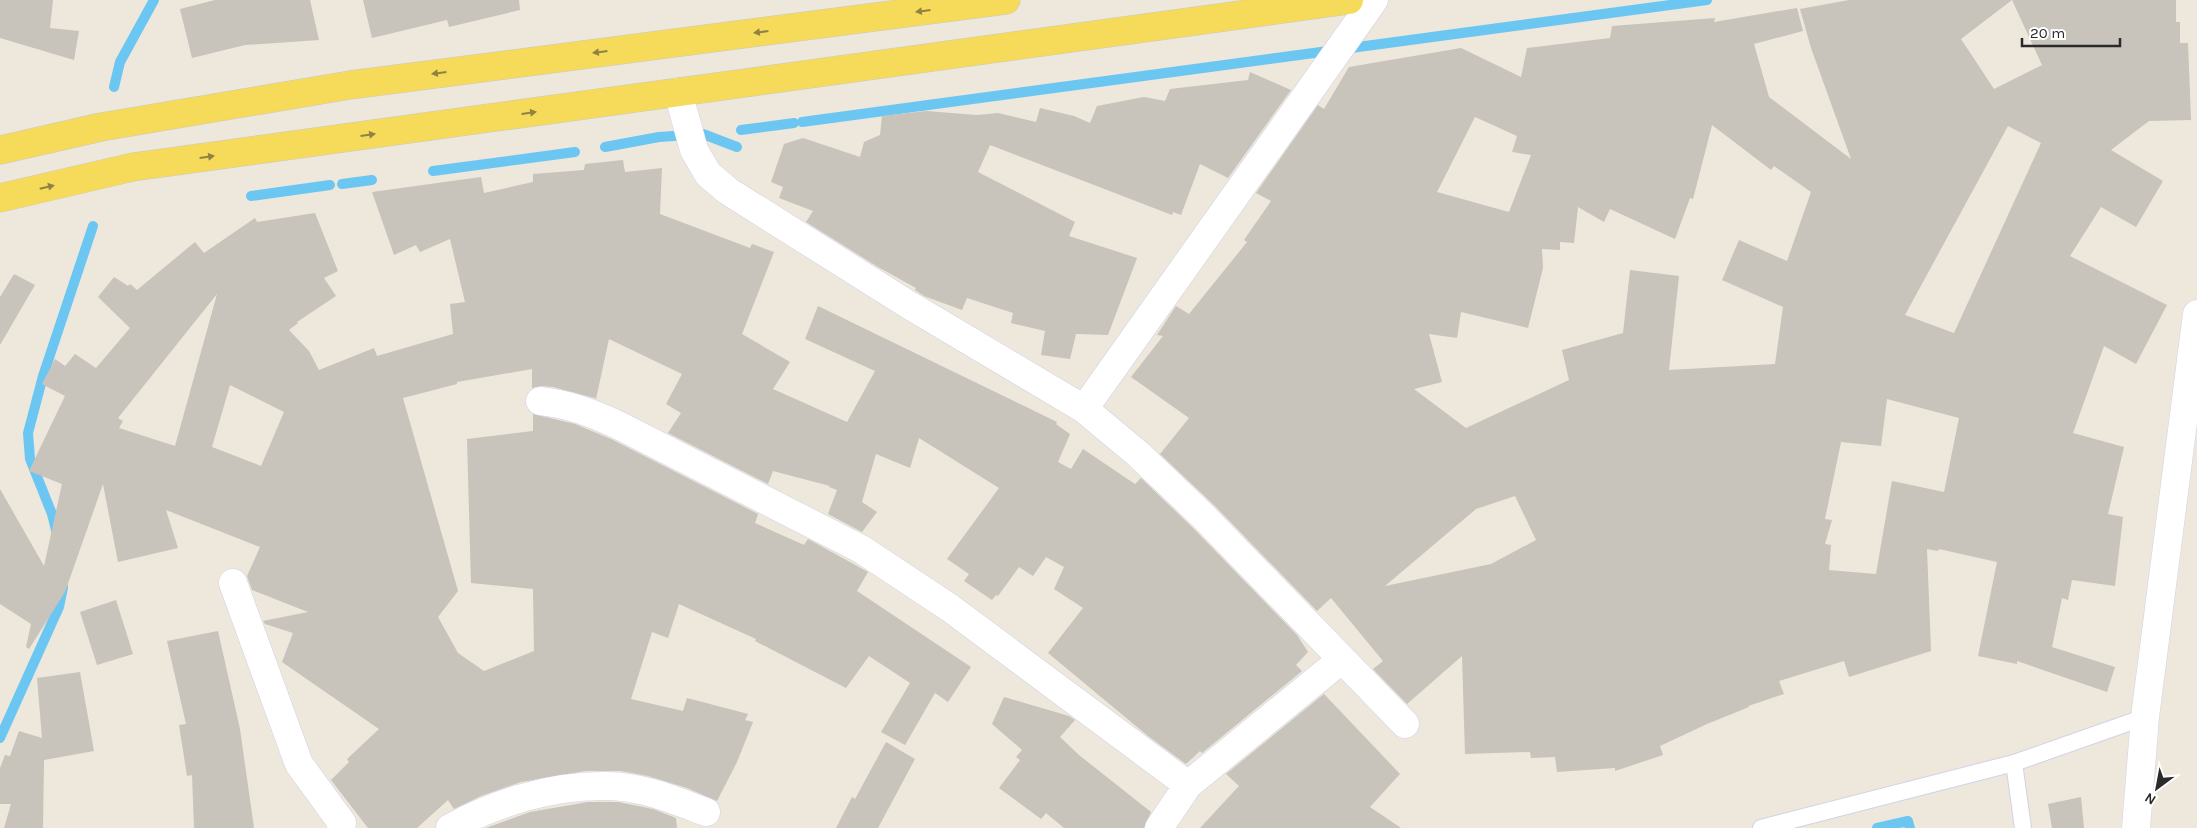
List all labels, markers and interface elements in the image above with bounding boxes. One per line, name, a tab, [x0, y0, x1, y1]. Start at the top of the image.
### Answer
one-way arrow	[914, 7, 930, 15]
scale bar	[2022, 15, 2120, 47]
text: 20 m	[2030, 24, 2065, 42]
one-way arrow	[753, 28, 769, 36]
one-way arrow	[592, 49, 608, 57]
one-way arrow	[431, 69, 447, 77]
one-way arrow	[521, 109, 537, 117]
one-way arrow	[360, 131, 376, 139]
one-way arrow	[199, 153, 215, 161]
one-way arrow	[40, 183, 55, 191]
north arrow	[2132, 763, 2182, 813]
text: N	[2142, 789, 2159, 808]

